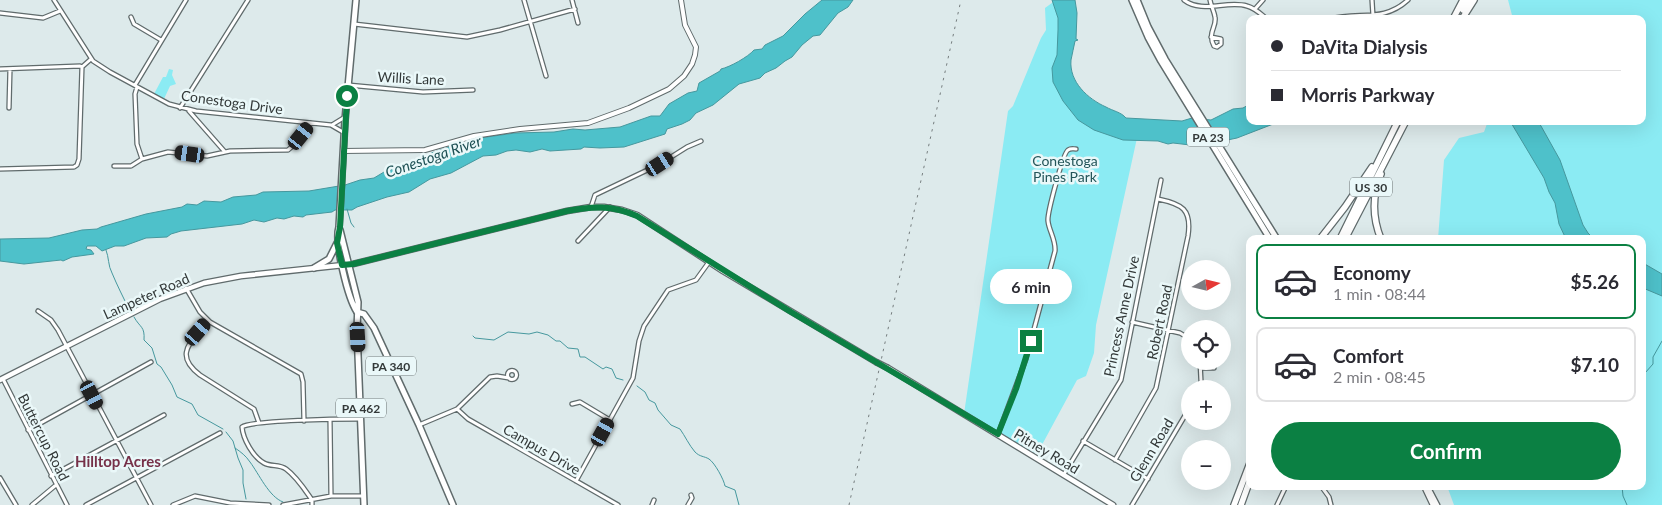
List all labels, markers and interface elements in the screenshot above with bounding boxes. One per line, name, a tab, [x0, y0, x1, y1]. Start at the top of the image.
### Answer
text: DaVita Dialysis	[1301, 35, 1428, 58]
street label: Willis Lane	[377, 68, 445, 88]
text: Morris Parkway	[1301, 83, 1434, 106]
route start	[336, 85, 358, 107]
street label: Conestoga Drive	[180, 86, 284, 118]
car	[285, 120, 316, 152]
road number: PA 23	[1187, 128, 1229, 146]
water label: Conestoga River	[383, 131, 484, 181]
car	[174, 144, 205, 164]
car	[643, 150, 676, 178]
park label: Conestoga Pines Park	[1032, 152, 1098, 185]
road number: US 30	[1350, 178, 1392, 196]
street label: Princess Anne Drive	[1100, 254, 1142, 378]
icon: car	[1273, 259, 1318, 304]
north arrow	[1181, 260, 1231, 310]
map controls	[1181, 260, 1231, 490]
text: Economy	[1333, 261, 1411, 284]
callout: 6 min	[990, 268, 1072, 304]
street label: Lampeter Road	[100, 269, 192, 323]
text: $5.26	[1570, 270, 1619, 293]
text: 6 min	[1011, 277, 1051, 296]
street label: Robert Road	[1143, 283, 1175, 361]
text: 1 min · 08:44	[1333, 284, 1426, 303]
car	[182, 316, 213, 348]
button: locate	[1181, 320, 1231, 370]
car	[349, 322, 366, 352]
route end	[1020, 330, 1042, 352]
icon: car	[1273, 342, 1318, 387]
text: Comfort	[1333, 344, 1404, 367]
text: $7.10	[1570, 353, 1619, 376]
road number: PA 340	[366, 356, 416, 376]
text: 2 min · 08:45	[1333, 367, 1426, 386]
car	[78, 378, 105, 412]
button: +	[1181, 380, 1231, 430]
street label: Buttercup Road	[15, 391, 73, 483]
road number: PA 462	[336, 398, 386, 418]
car	[589, 415, 616, 449]
street label: Glenn Road	[1125, 415, 1177, 485]
street label: Campus Drive	[500, 420, 584, 478]
button: Confirm	[1271, 422, 1621, 480]
street label: Pitney Road	[1011, 425, 1083, 477]
button: −	[1181, 440, 1231, 490]
district label: Hilltop Acres	[75, 452, 161, 470]

